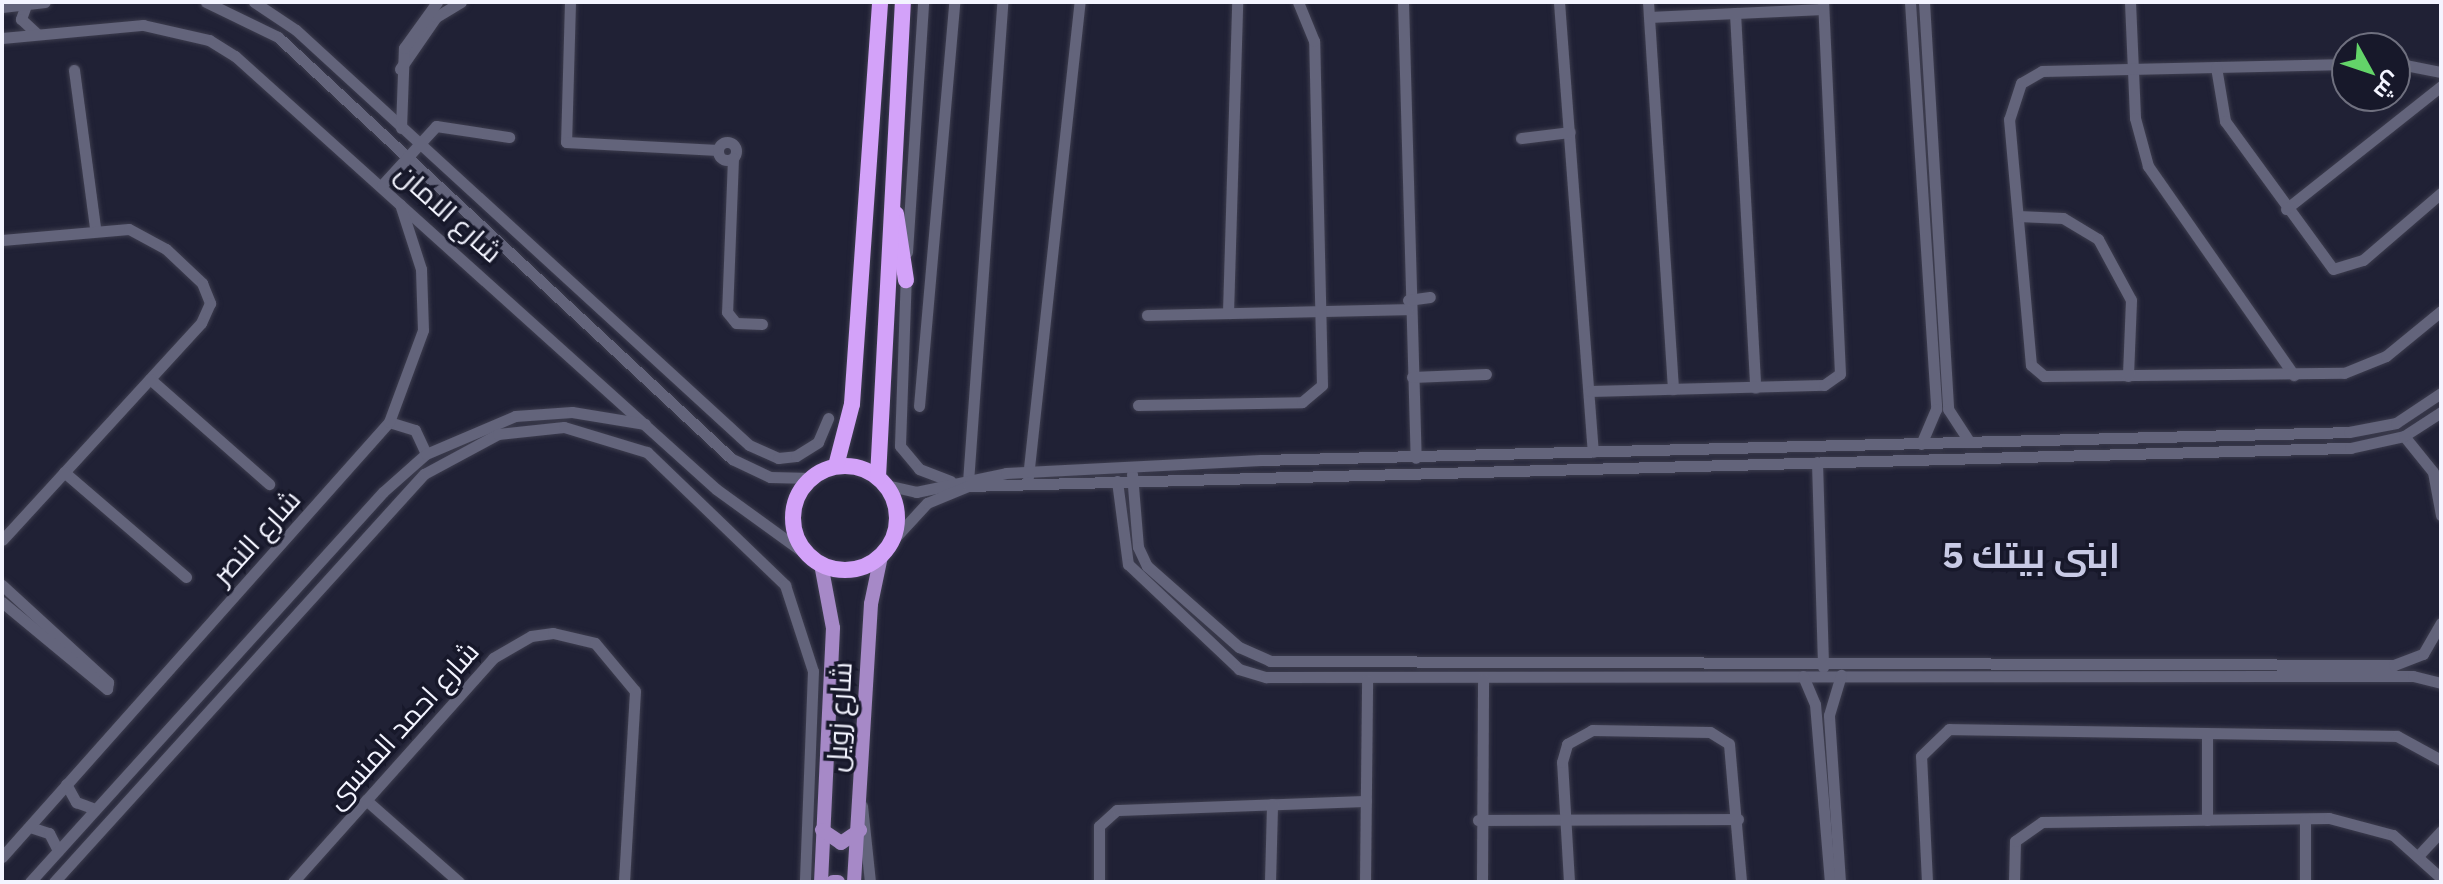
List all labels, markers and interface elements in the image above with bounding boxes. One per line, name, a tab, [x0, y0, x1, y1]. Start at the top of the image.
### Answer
north arrow	[2331, 32, 2411, 112]
text: ش	[2368, 66, 2408, 107]
street label: شارع الامان	[389, 157, 509, 269]
street label: شارع النصر	[205, 483, 307, 591]
district label: ابنى بيتك 5	[1942, 533, 2120, 577]
street label: شارع احمد المنسى	[318, 635, 486, 815]
street label: شارع زويل	[819, 661, 859, 773]

